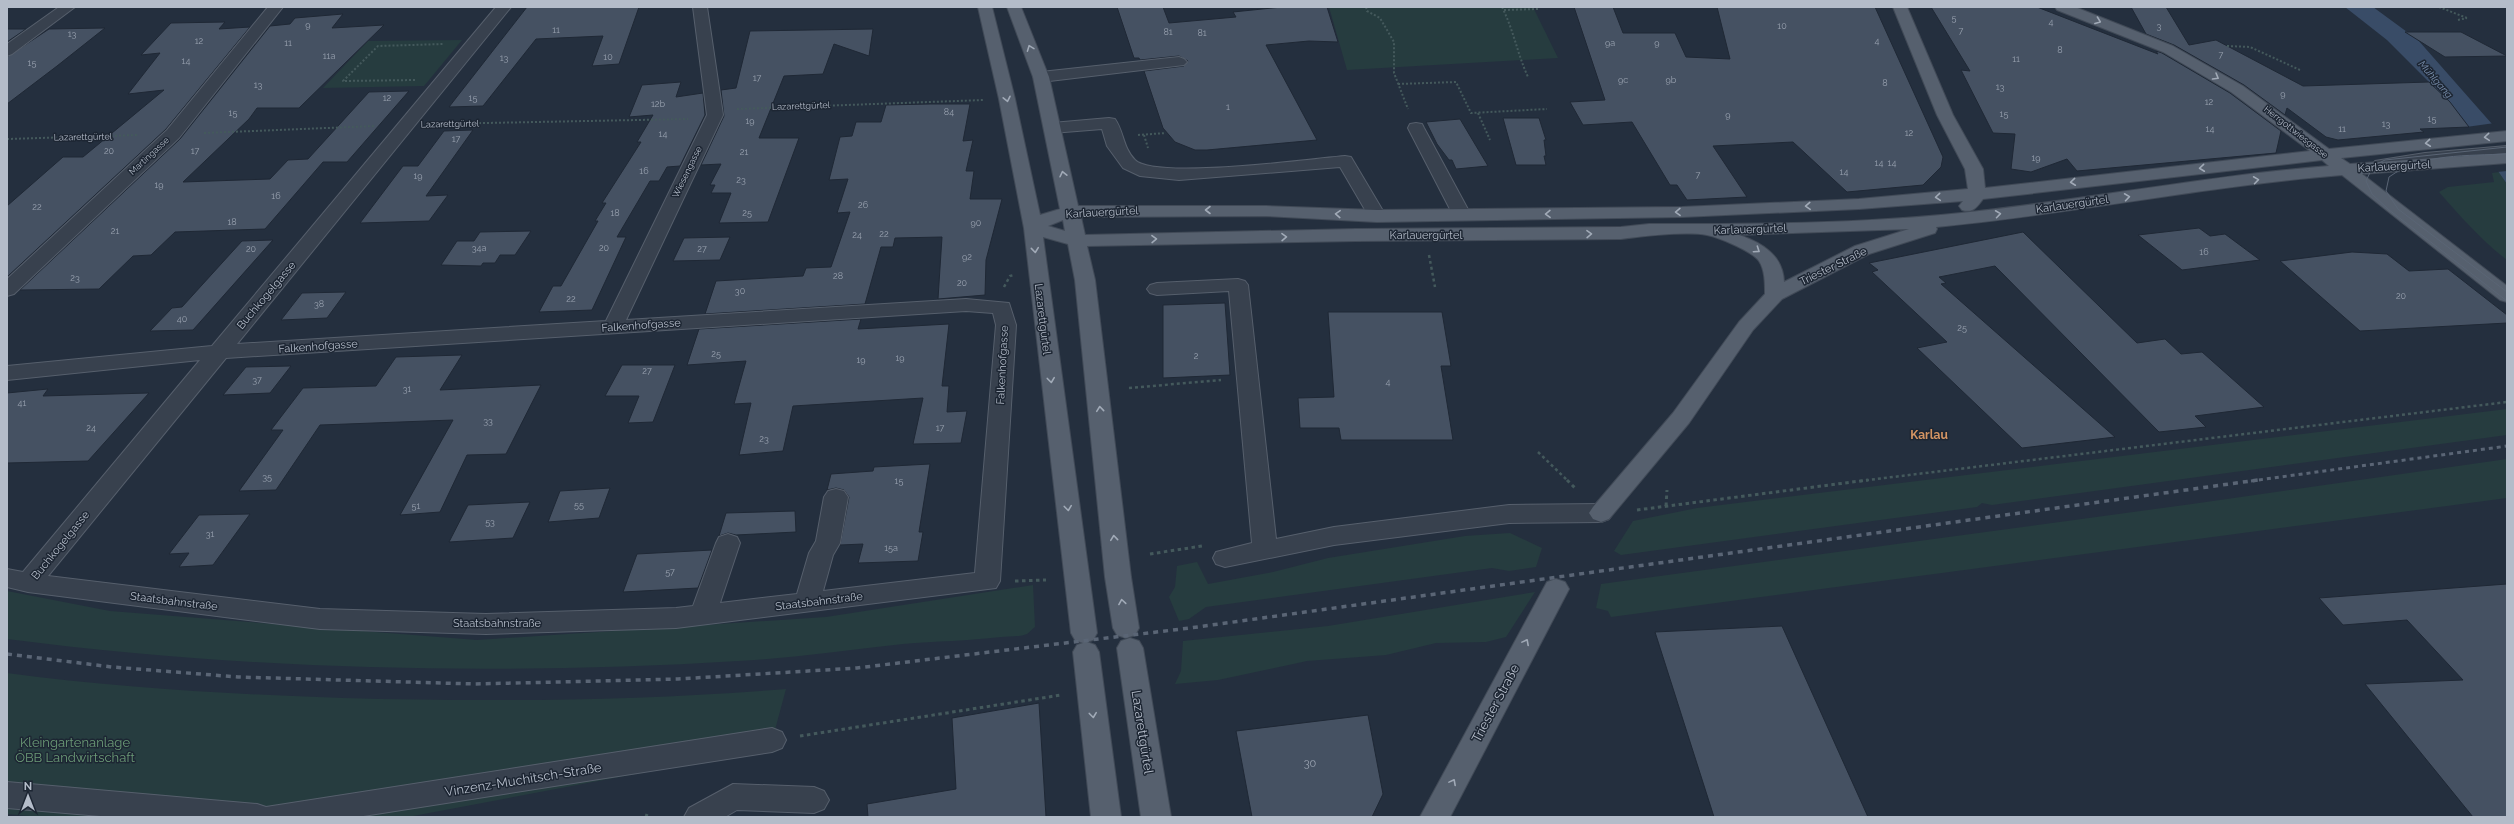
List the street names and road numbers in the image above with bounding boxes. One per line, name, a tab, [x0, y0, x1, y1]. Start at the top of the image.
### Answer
street label: Lazarettgürtel	[772, 100, 831, 112]
street label: Herrgottwiesgasse	[2262, 104, 2330, 160]
street label: Lazarettgürtel	[421, 118, 480, 130]
street label: Lazarettgürtel	[54, 131, 113, 143]
street label: Martingasse	[127, 135, 171, 177]
street label: Wiesengasse	[670, 144, 704, 199]
street label: Karlauergürtel	[2357, 158, 2431, 175]
street label: Karlauergürtel	[2035, 193, 2109, 216]
street label: Karlauergürtel	[1065, 204, 1139, 221]
street label: Karlauergürtel	[1713, 222, 1787, 237]
street label: Karlauergürtel	[1390, 229, 1462, 242]
street label: Triester Straße	[1798, 244, 1869, 288]
street label: Buchkogelgasse	[234, 258, 299, 332]
street label: Lazarettgürtel	[1032, 283, 1053, 355]
street label: Falkenhofgasse	[601, 316, 682, 335]
street label: Falkenhofgasse	[994, 325, 1011, 405]
street label: Falkenhofgasse	[278, 337, 359, 356]
street label: Buchkogelgasse	[29, 508, 92, 582]
street label: Staatsbahnstraße	[129, 590, 219, 613]
street label: Staatsbahnstraße	[775, 590, 864, 613]
street label: Staatsbahnstraße	[453, 617, 542, 630]
street label: Triester Straße	[1469, 661, 1522, 745]
street label: Lazarettgürtel	[1128, 689, 1157, 775]
street label: Vinzenz-Muchitsch-Straße	[444, 760, 603, 799]

